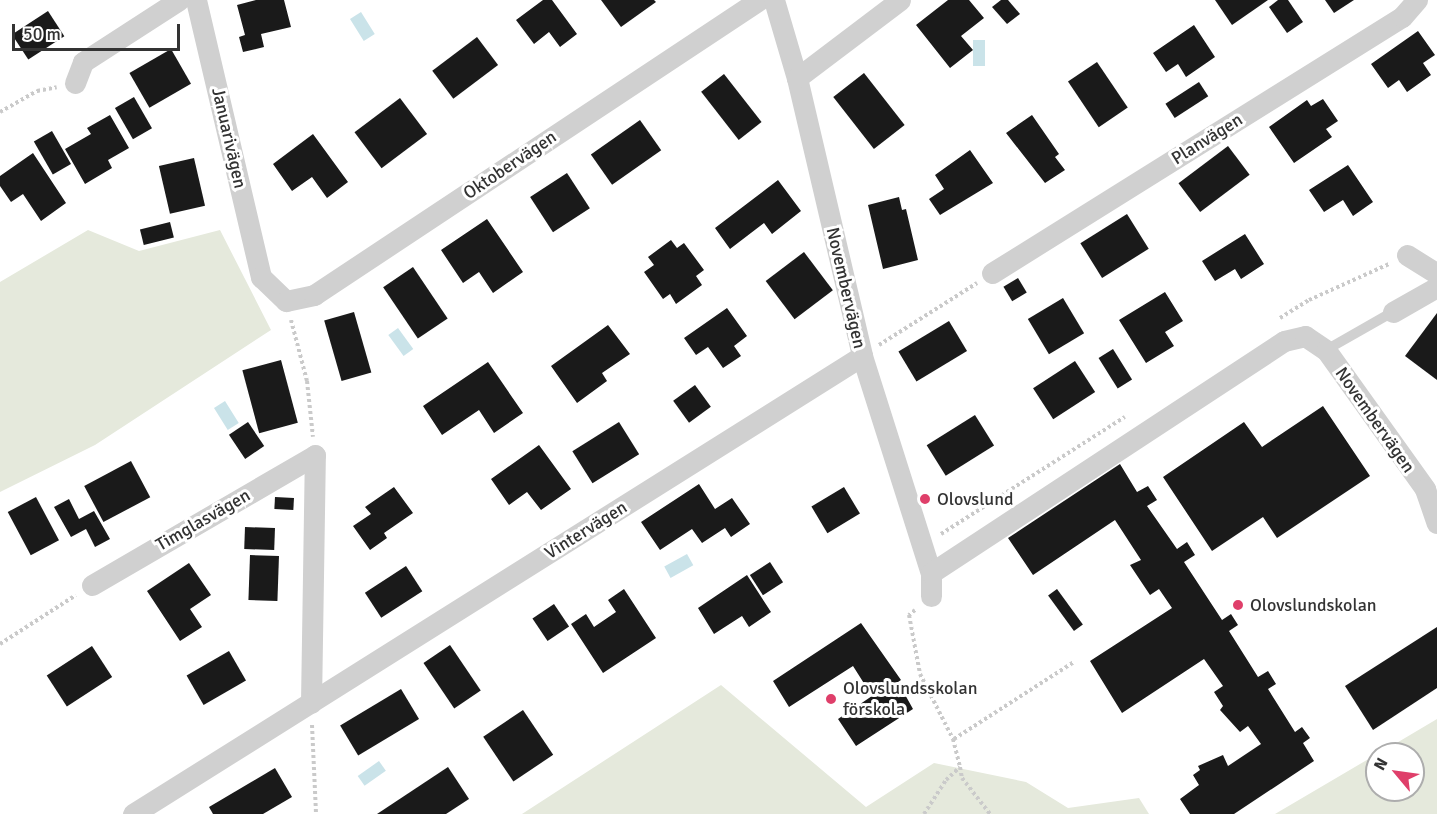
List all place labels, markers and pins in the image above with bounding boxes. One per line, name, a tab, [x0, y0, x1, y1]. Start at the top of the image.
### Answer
place label: Olovslund	[937, 488, 1013, 510]
marker: Olovslund	[918, 492, 932, 506]
place label: Olovslundskolan	[1250, 594, 1377, 616]
marker: Olovslundskolan	[1231, 598, 1245, 612]
place label: Olovslundsskolan förskola	[843, 678, 978, 720]
marker: Olovslundsskolan förskola	[824, 692, 838, 706]

